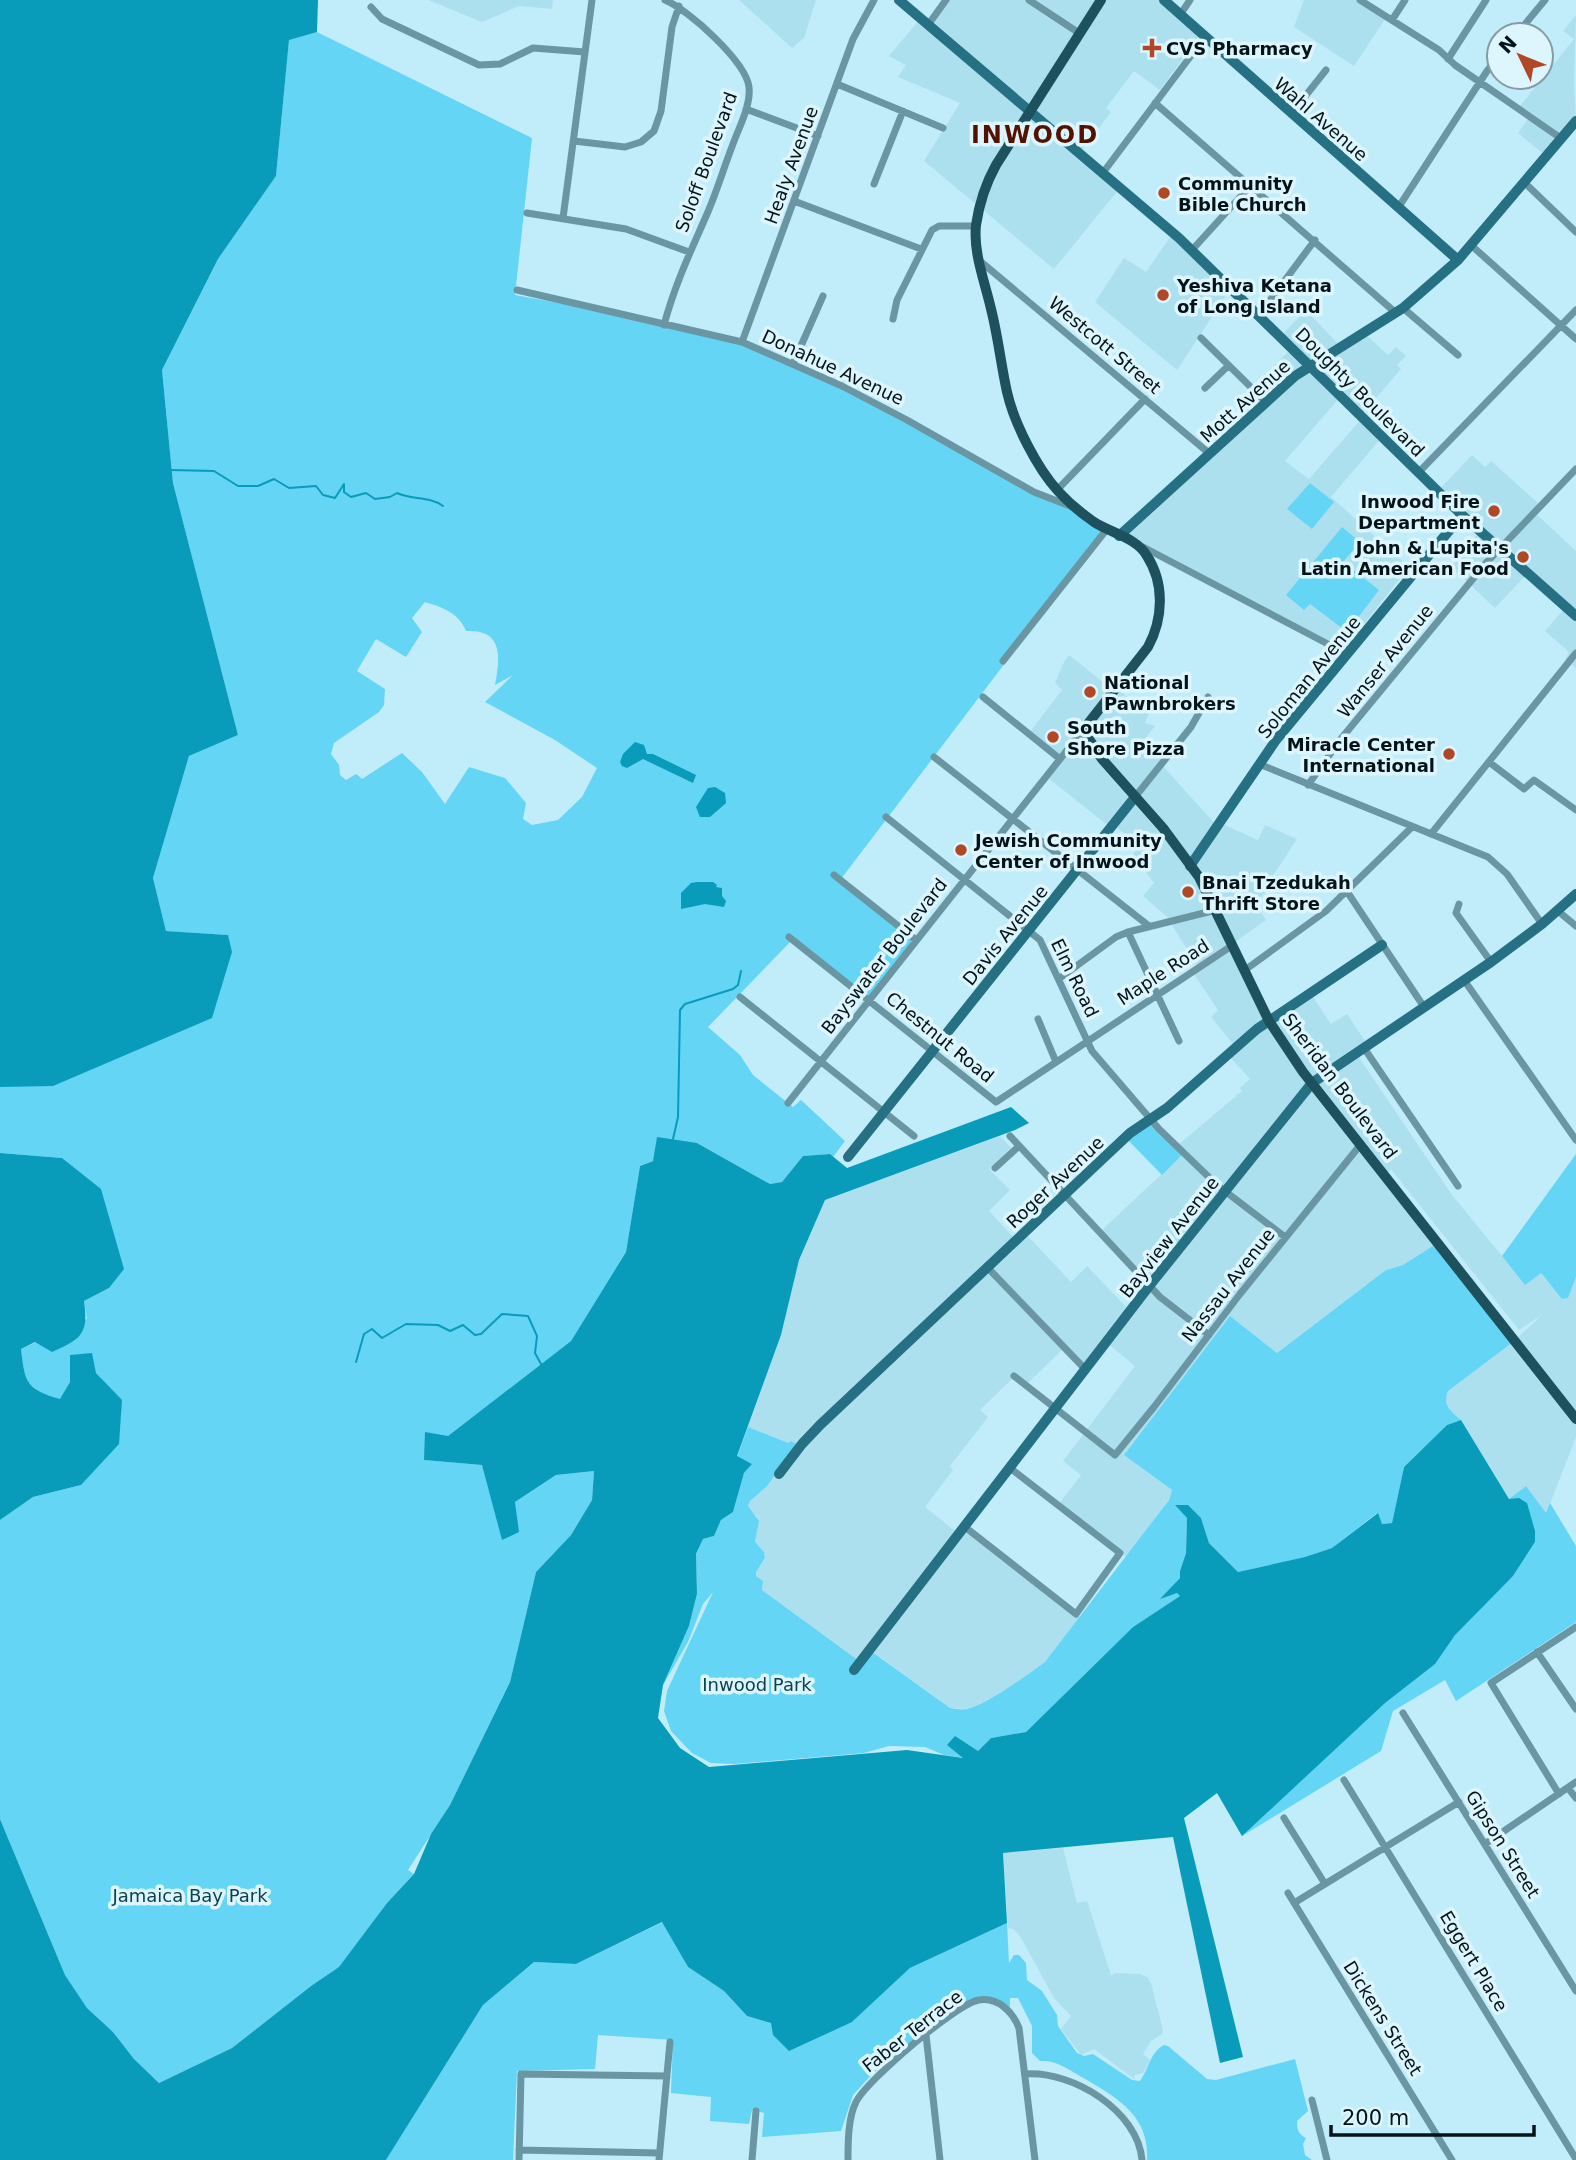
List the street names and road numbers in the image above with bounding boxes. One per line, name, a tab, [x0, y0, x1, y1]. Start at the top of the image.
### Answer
street label: Wahl Avenue	[1270, 73, 1372, 165]
street label: Soloff Boulevard	[671, 89, 741, 235]
street label: Healy Avenue	[760, 103, 822, 227]
street label: Westcott Street	[1045, 292, 1165, 398]
street label: Doughty Boulevard	[1291, 323, 1429, 461]
street label: Donahue Avenue	[759, 325, 907, 409]
street label: Mott Avenue	[1196, 355, 1294, 447]
street label: Wanser Avenue	[1333, 600, 1437, 722]
street label: Soloman Avenue	[1253, 612, 1365, 742]
street label: Bayswater Boulevard	[817, 874, 951, 1038]
street label: Davis Avenue	[958, 881, 1052, 989]
street label: Elm Road	[1047, 935, 1103, 1021]
street label: Maple Road	[1113, 935, 1213, 1009]
street label: Chestnut Road	[882, 987, 998, 1087]
street label: Sheridan Boulevard	[1278, 1009, 1402, 1163]
street label: Roger Avenue	[1002, 1132, 1108, 1232]
street label: Bayview Avenue	[1115, 1172, 1223, 1302]
street label: Nassau Avenue	[1177, 1224, 1279, 1346]
street label: Gipson Street	[1462, 1786, 1544, 1902]
street label: Eggert Place	[1436, 1907, 1512, 2015]
street label: Dickens Street	[1339, 1957, 1427, 2079]
street label: Faber Terrace	[858, 1986, 966, 2076]

